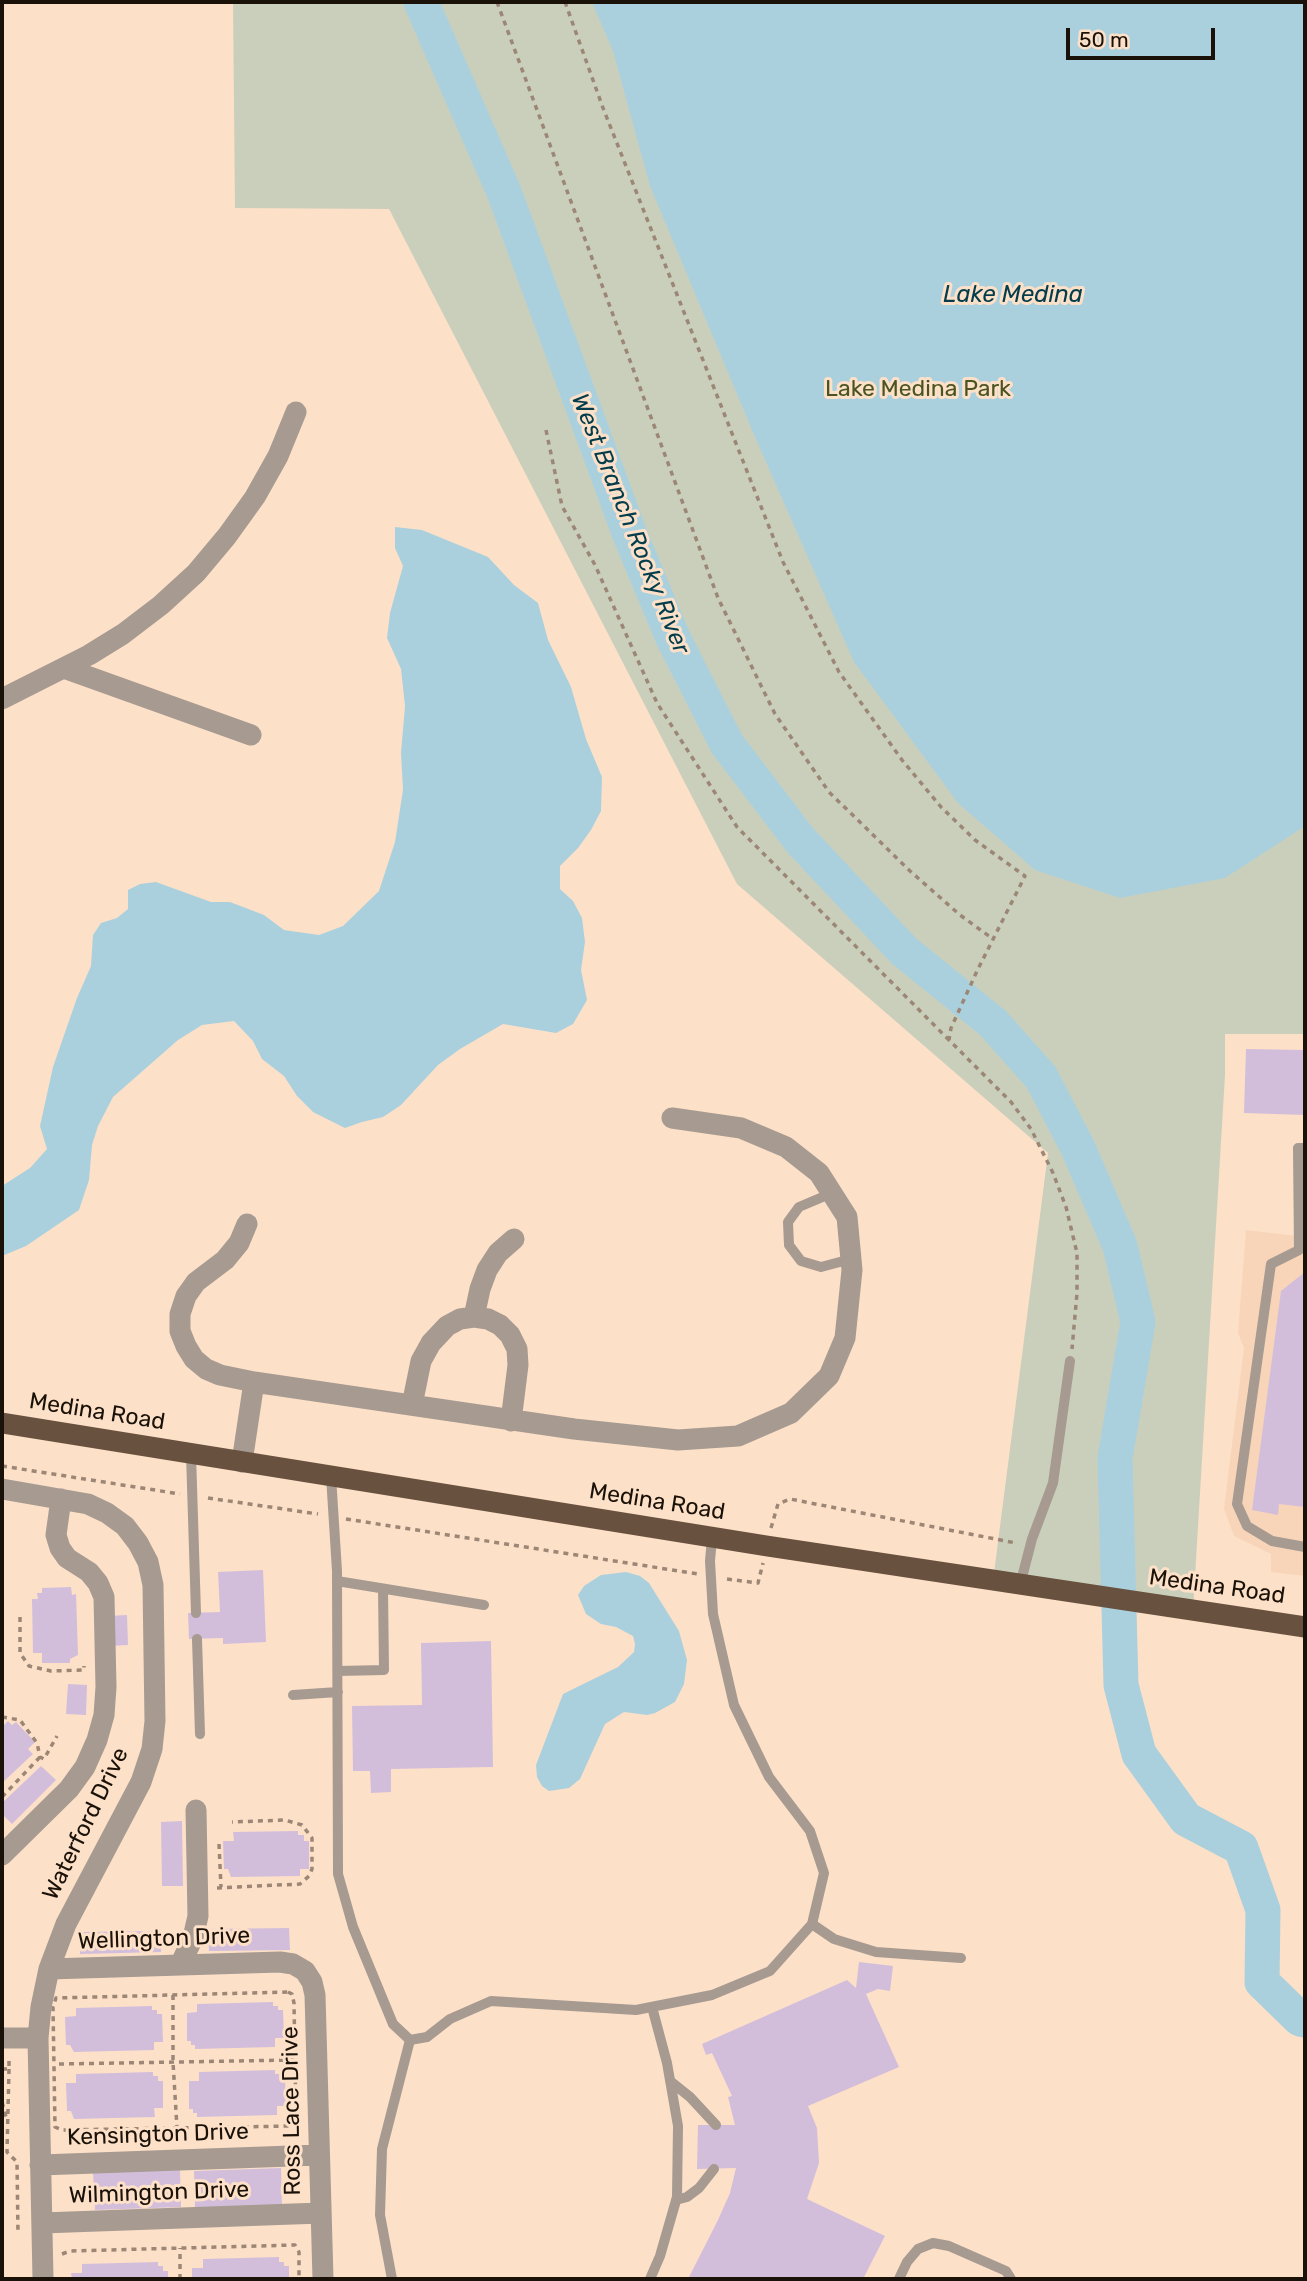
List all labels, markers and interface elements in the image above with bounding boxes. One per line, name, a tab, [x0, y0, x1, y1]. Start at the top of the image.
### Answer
scale bar	[1069, 14, 1218, 58]
text: 50 m	[1079, 27, 1129, 52]
water label: Lake Medina	[943, 281, 1083, 309]
park label: Lake Medina Park	[825, 375, 1011, 403]
water label: West Branch Rocky River	[565, 390, 695, 658]
street label: Medina Road	[27, 1388, 167, 1436]
street label: Medina Road	[587, 1478, 727, 1526]
street label: Medina Road	[1147, 1564, 1287, 1610]
street label: Waterford Drive	[37, 1743, 135, 1905]
street label: Wellington Drive	[77, 1922, 251, 1956]
street label: Ross Lace Drive	[277, 2026, 307, 2196]
street label: Kensington Drive	[67, 2118, 249, 2152]
street label: Wilmington Drive	[68, 2176, 250, 2210]

